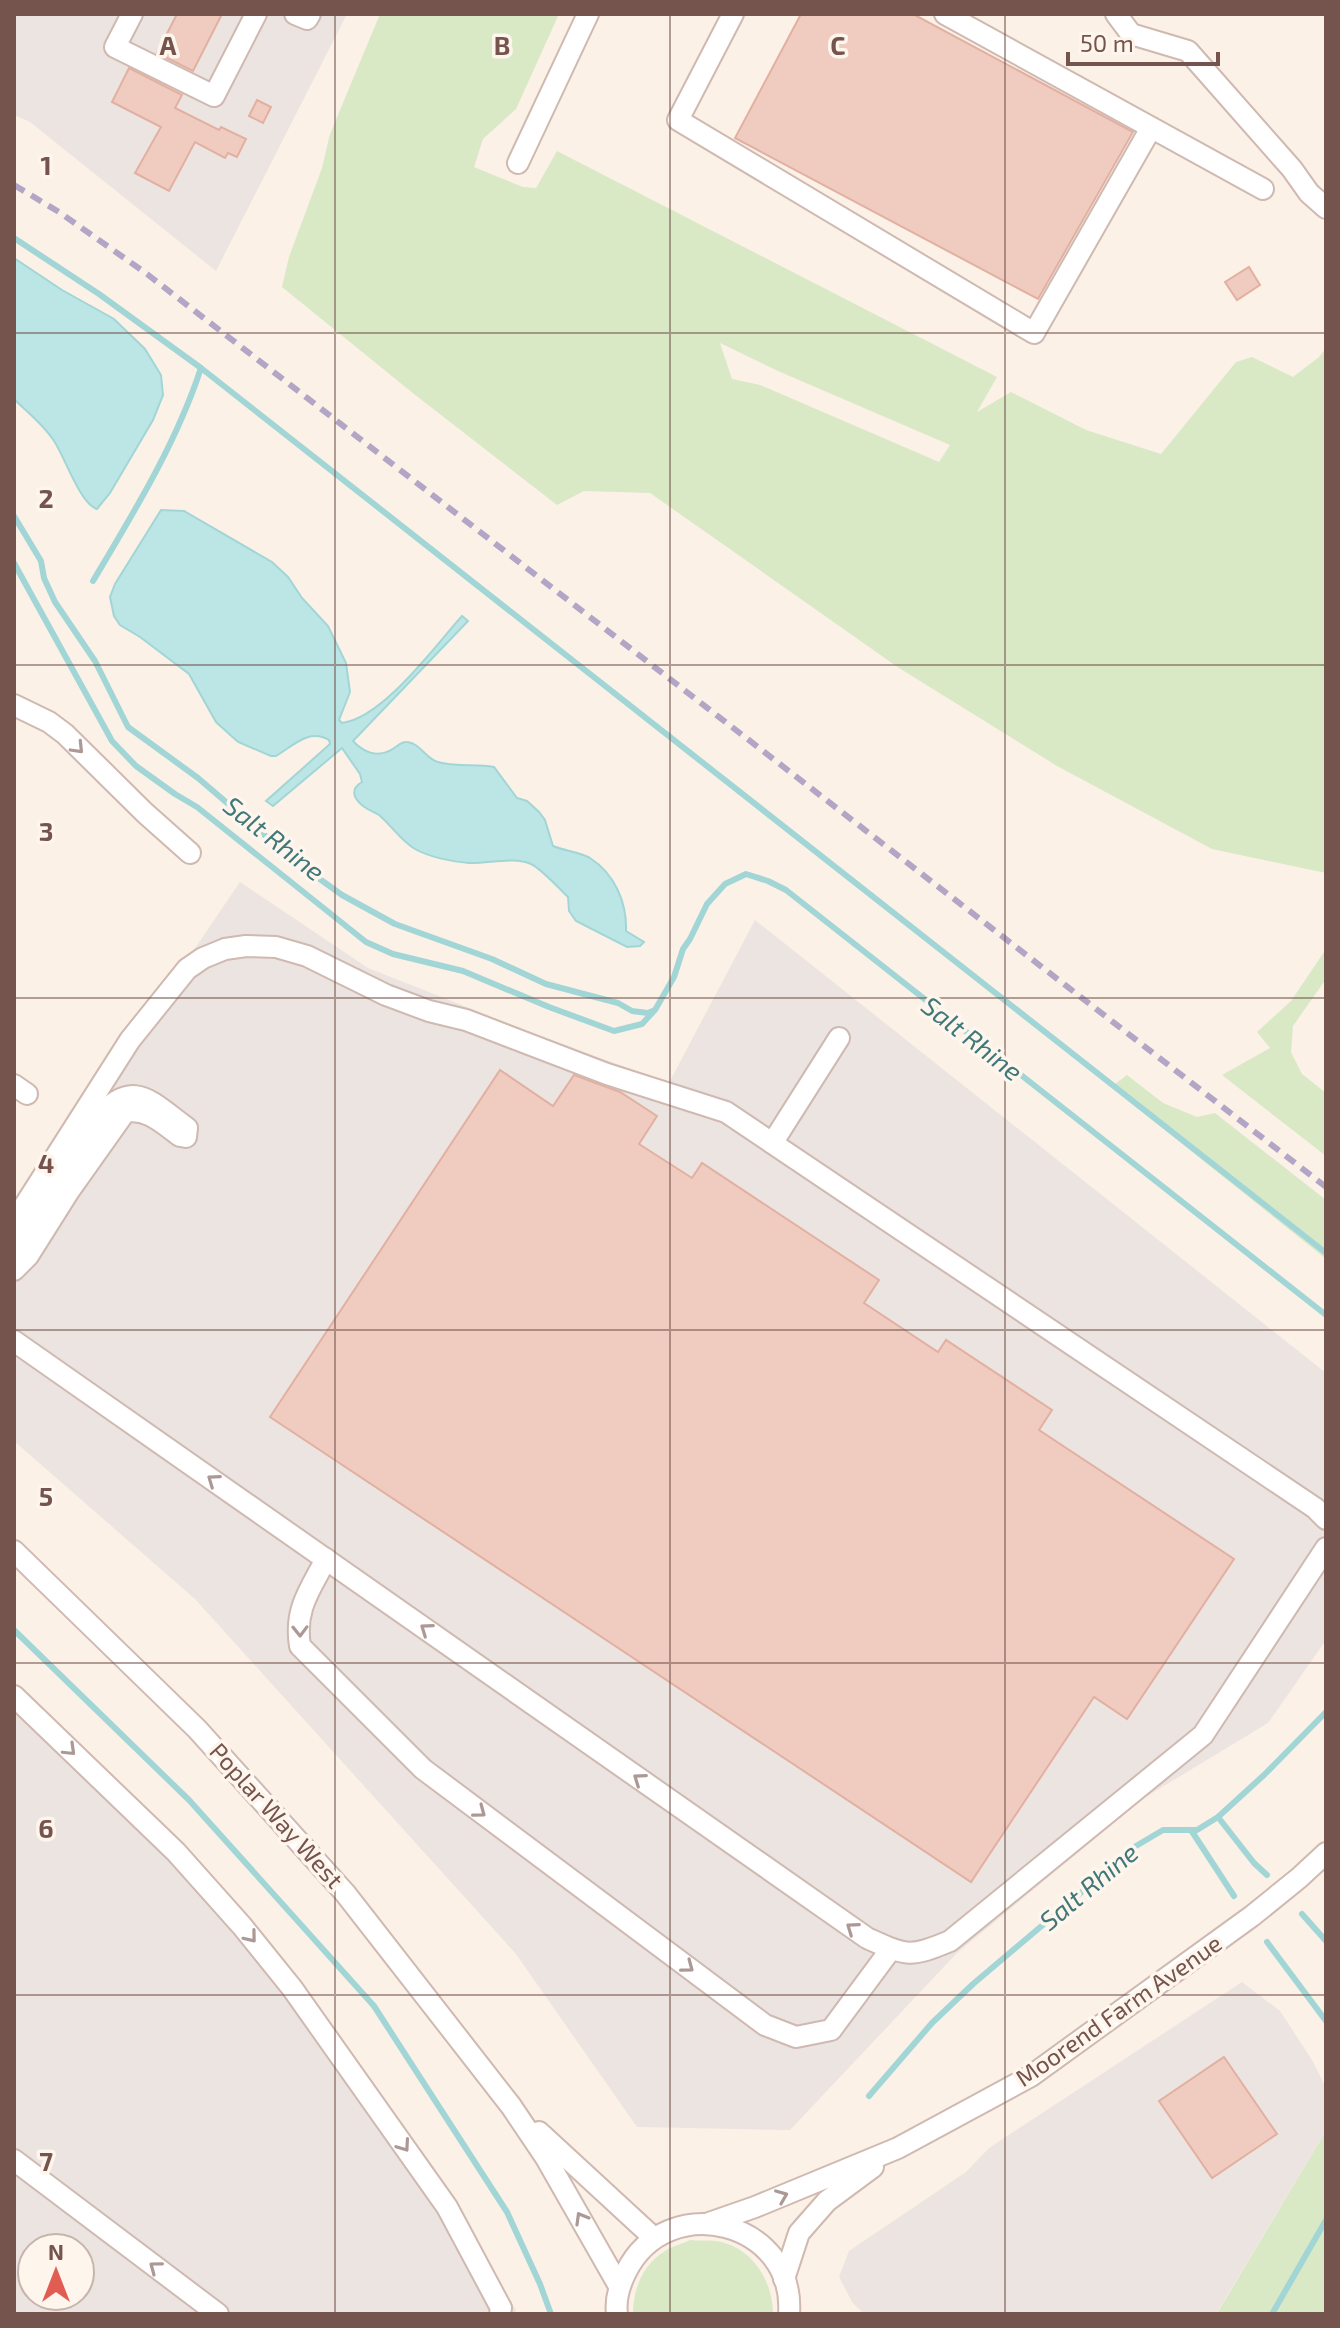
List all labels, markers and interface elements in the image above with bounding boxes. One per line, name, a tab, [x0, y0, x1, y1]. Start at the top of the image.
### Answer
scale bar	[1068, 16, 1218, 66]
text: 50 m	[1080, 28, 1134, 57]
text: A	[160, 29, 177, 60]
text: B	[494, 29, 510, 60]
text: C	[830, 29, 846, 60]
text: 1	[40, 149, 52, 180]
text: 2	[38, 482, 54, 513]
one-way arrow	[69, 739, 84, 753]
water label: Salt Rhine	[219, 789, 331, 887]
text: 3	[39, 815, 53, 846]
water label: Salt Rhine	[917, 989, 1029, 1087]
text: 4	[38, 1147, 54, 1178]
one-way arrow	[208, 1475, 222, 1490]
text: 5	[39, 1480, 53, 1511]
one-way arrow	[421, 1624, 435, 1639]
one-way arrow	[291, 1625, 309, 1638]
street label: Poplar Way West	[204, 1736, 350, 1894]
one-way arrow	[61, 1741, 75, 1755]
one-way arrow	[634, 1774, 648, 1789]
one-way arrow	[471, 1802, 485, 1816]
text: 6	[38, 1812, 54, 1843]
water label: Salt Rhine	[1033, 1836, 1144, 1936]
one-way arrow	[847, 1923, 861, 1938]
one-way arrow	[241, 1927, 256, 1942]
street label: Moorend Farm Avenue	[1009, 1928, 1227, 2092]
one-way arrow	[679, 1958, 694, 1972]
one-way arrow	[394, 2138, 409, 2152]
text: 7	[39, 2145, 53, 2176]
one-way arrow	[774, 2189, 788, 2206]
one-way arrow	[575, 2212, 591, 2227]
north arrow	[16, 2232, 96, 2312]
text: N	[48, 2238, 64, 2264]
one-way arrow	[149, 2263, 164, 2277]

